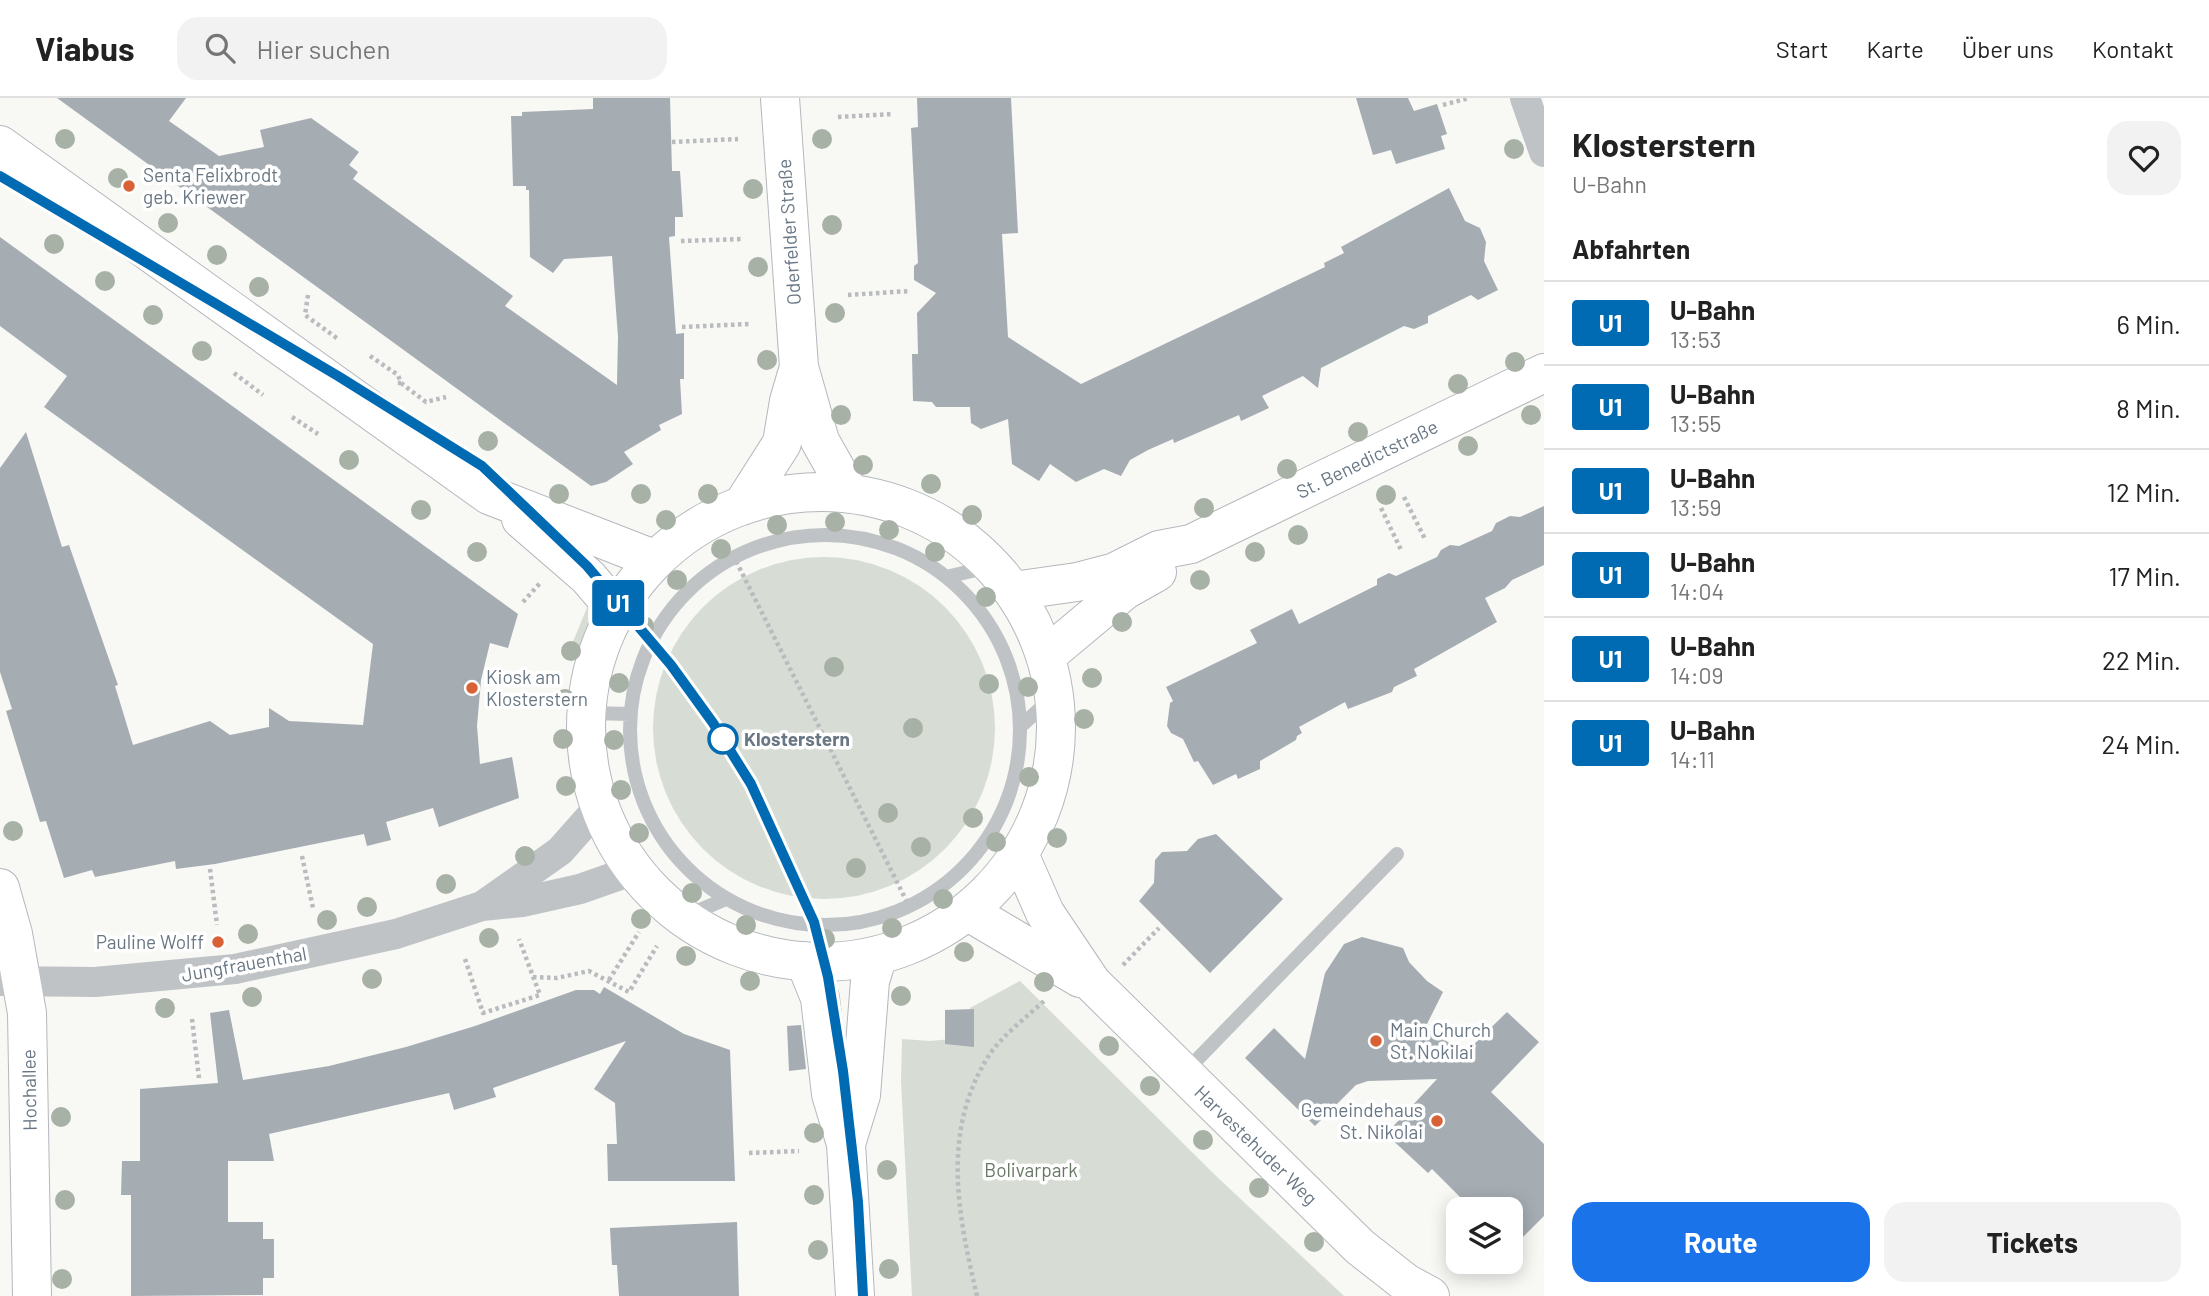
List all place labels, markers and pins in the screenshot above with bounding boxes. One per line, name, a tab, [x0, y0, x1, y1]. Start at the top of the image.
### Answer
place label: Senta Felixbrodt geb. Kriewer	[143, 163, 278, 208]
marker: Senta Felixbrodt geb. Kriewer	[121, 178, 137, 194]
place label: Kiosk am Klosterstern	[486, 665, 588, 710]
marker: Kiosk am Klosterstern	[464, 680, 480, 696]
marker: Klosterstern	[708, 724, 738, 754]
place label: Klosterstern	[744, 727, 850, 750]
place label: Pauline Wolff	[96, 930, 204, 953]
marker: Pauline Wolff	[210, 934, 226, 950]
place label: Main Church St. Nokilai	[1390, 1018, 1491, 1063]
marker: Main Church St. Nokilai	[1368, 1033, 1384, 1049]
place label: Gemeindehaus St. Nikolai	[1301, 1098, 1423, 1143]
marker: Gemeindehaus St. Nikolai	[1429, 1113, 1445, 1129]

